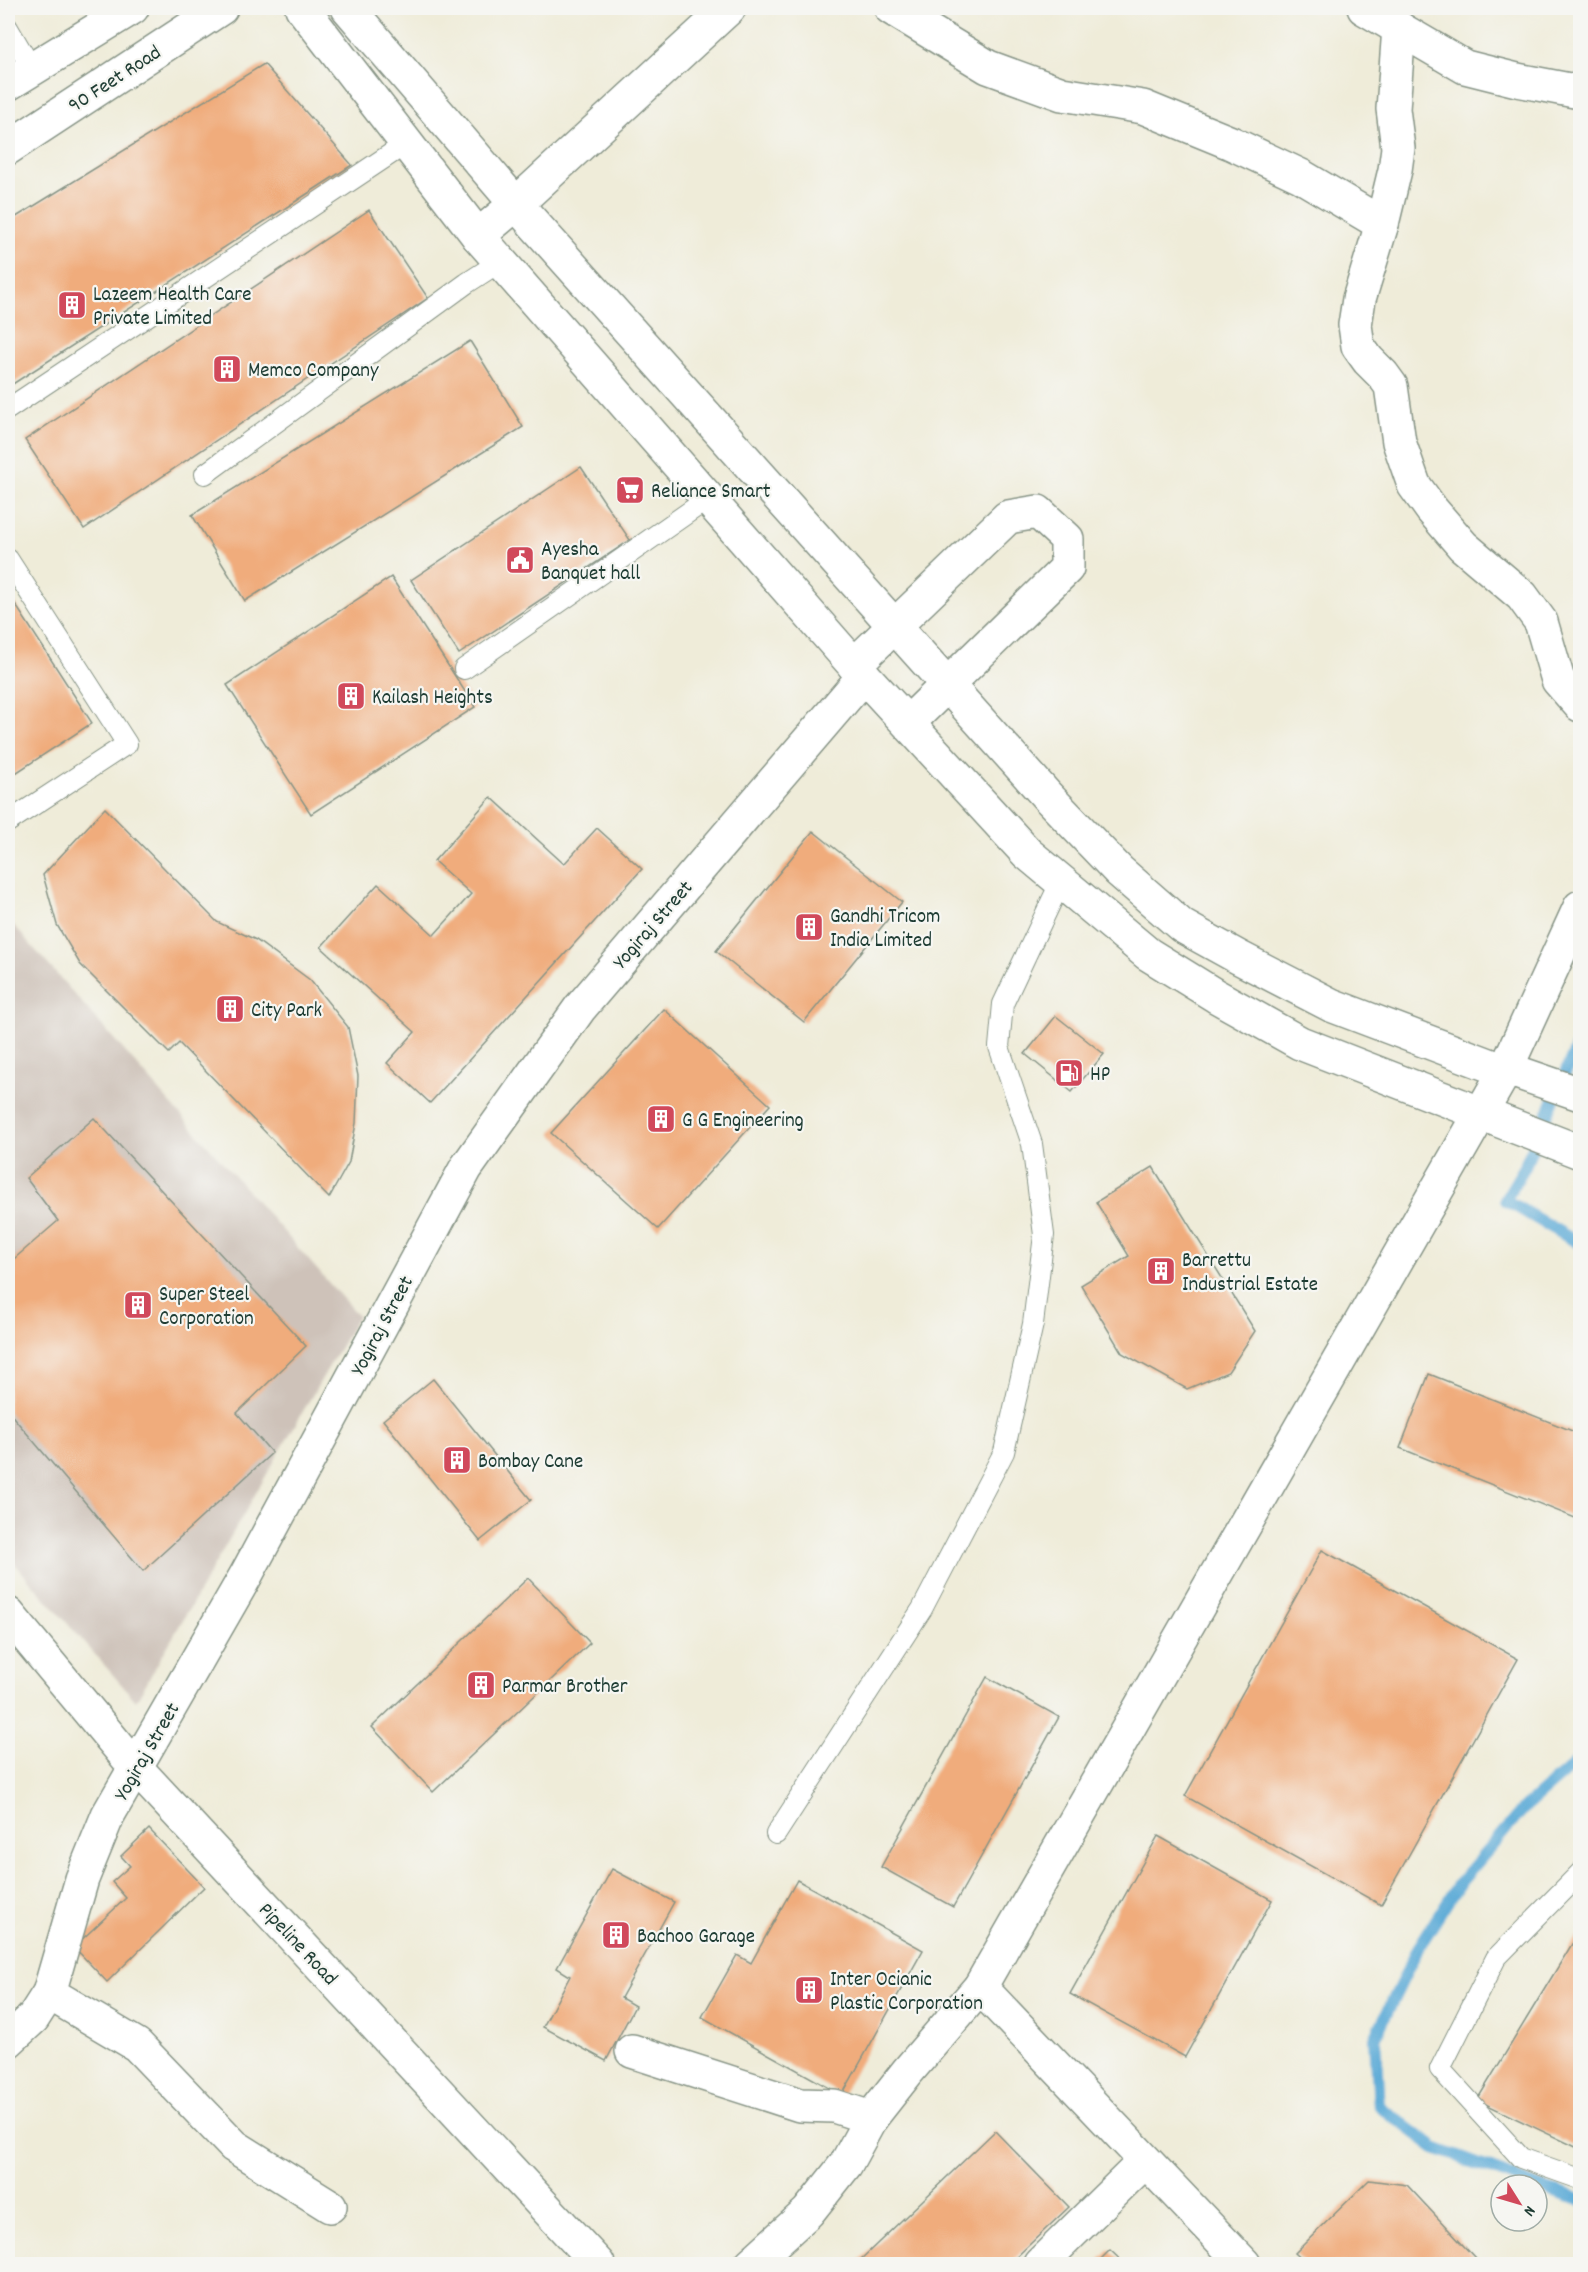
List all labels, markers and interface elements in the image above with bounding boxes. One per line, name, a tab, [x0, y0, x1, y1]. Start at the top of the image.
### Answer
street label: 90 Feet Road	[63, 39, 168, 122]
place label: Lazeem Health Care Private Limited	[93, 281, 251, 335]
building icon: Lazeem Health Care Private Limited	[56, 289, 88, 321]
building icon: Memco Company	[211, 353, 243, 385]
place label: Memco Company	[248, 357, 379, 387]
supermarket icon: Reliance Smart	[614, 474, 646, 506]
place label: Reliance Smart	[651, 478, 771, 508]
place label: Ayesha Banquet hall	[541, 536, 640, 590]
public building icon: Ayesha Banquet hall	[504, 544, 536, 576]
building icon: Kailash Heights	[335, 680, 367, 712]
place label: Kailash Heights	[372, 684, 493, 714]
street label: Yogiraj Street	[607, 875, 702, 977]
place label: Gandhi Tricom India Limited	[830, 903, 941, 957]
building icon: Gandhi Tricom India Limited	[793, 911, 825, 943]
building icon: City Park	[214, 993, 246, 1025]
place label: City Park	[251, 997, 322, 1027]
fuel station icon: HP	[1053, 1057, 1085, 1089]
place label: HP	[1090, 1061, 1110, 1091]
building icon: G G Engineering	[645, 1103, 677, 1135]
place label: G G Engineering	[682, 1107, 804, 1137]
place label: Barrettu Industrial Estate	[1182, 1247, 1318, 1301]
building icon: Barrettu Industrial Estate	[1145, 1255, 1177, 1287]
street label: Yogiraj Street	[345, 1271, 423, 1382]
place label: Super Steel Corporation	[159, 1281, 254, 1335]
building icon: Super Steel Corporation	[122, 1289, 154, 1321]
building icon: Bombay Cane	[441, 1444, 473, 1476]
place label: Bombay Cane	[478, 1448, 583, 1478]
building icon: Parmar Brother	[465, 1669, 497, 1701]
place label: Parmar Brother	[502, 1673, 628, 1703]
street label: Yogiraj Street	[108, 1698, 189, 1807]
street label: Pipeline Road	[250, 1897, 343, 1993]
building icon: Bachoo Garage	[600, 1919, 632, 1951]
place label: Bachoo Garage	[637, 1923, 755, 1953]
place label: Inter Ocianic Plastic Corporation	[830, 1966, 983, 2020]
building icon: Inter Ocianic Plastic Corporation	[793, 1974, 825, 2006]
north arrow	[1489, 2173, 1549, 2233]
text: N	[1517, 2200, 1541, 2221]

